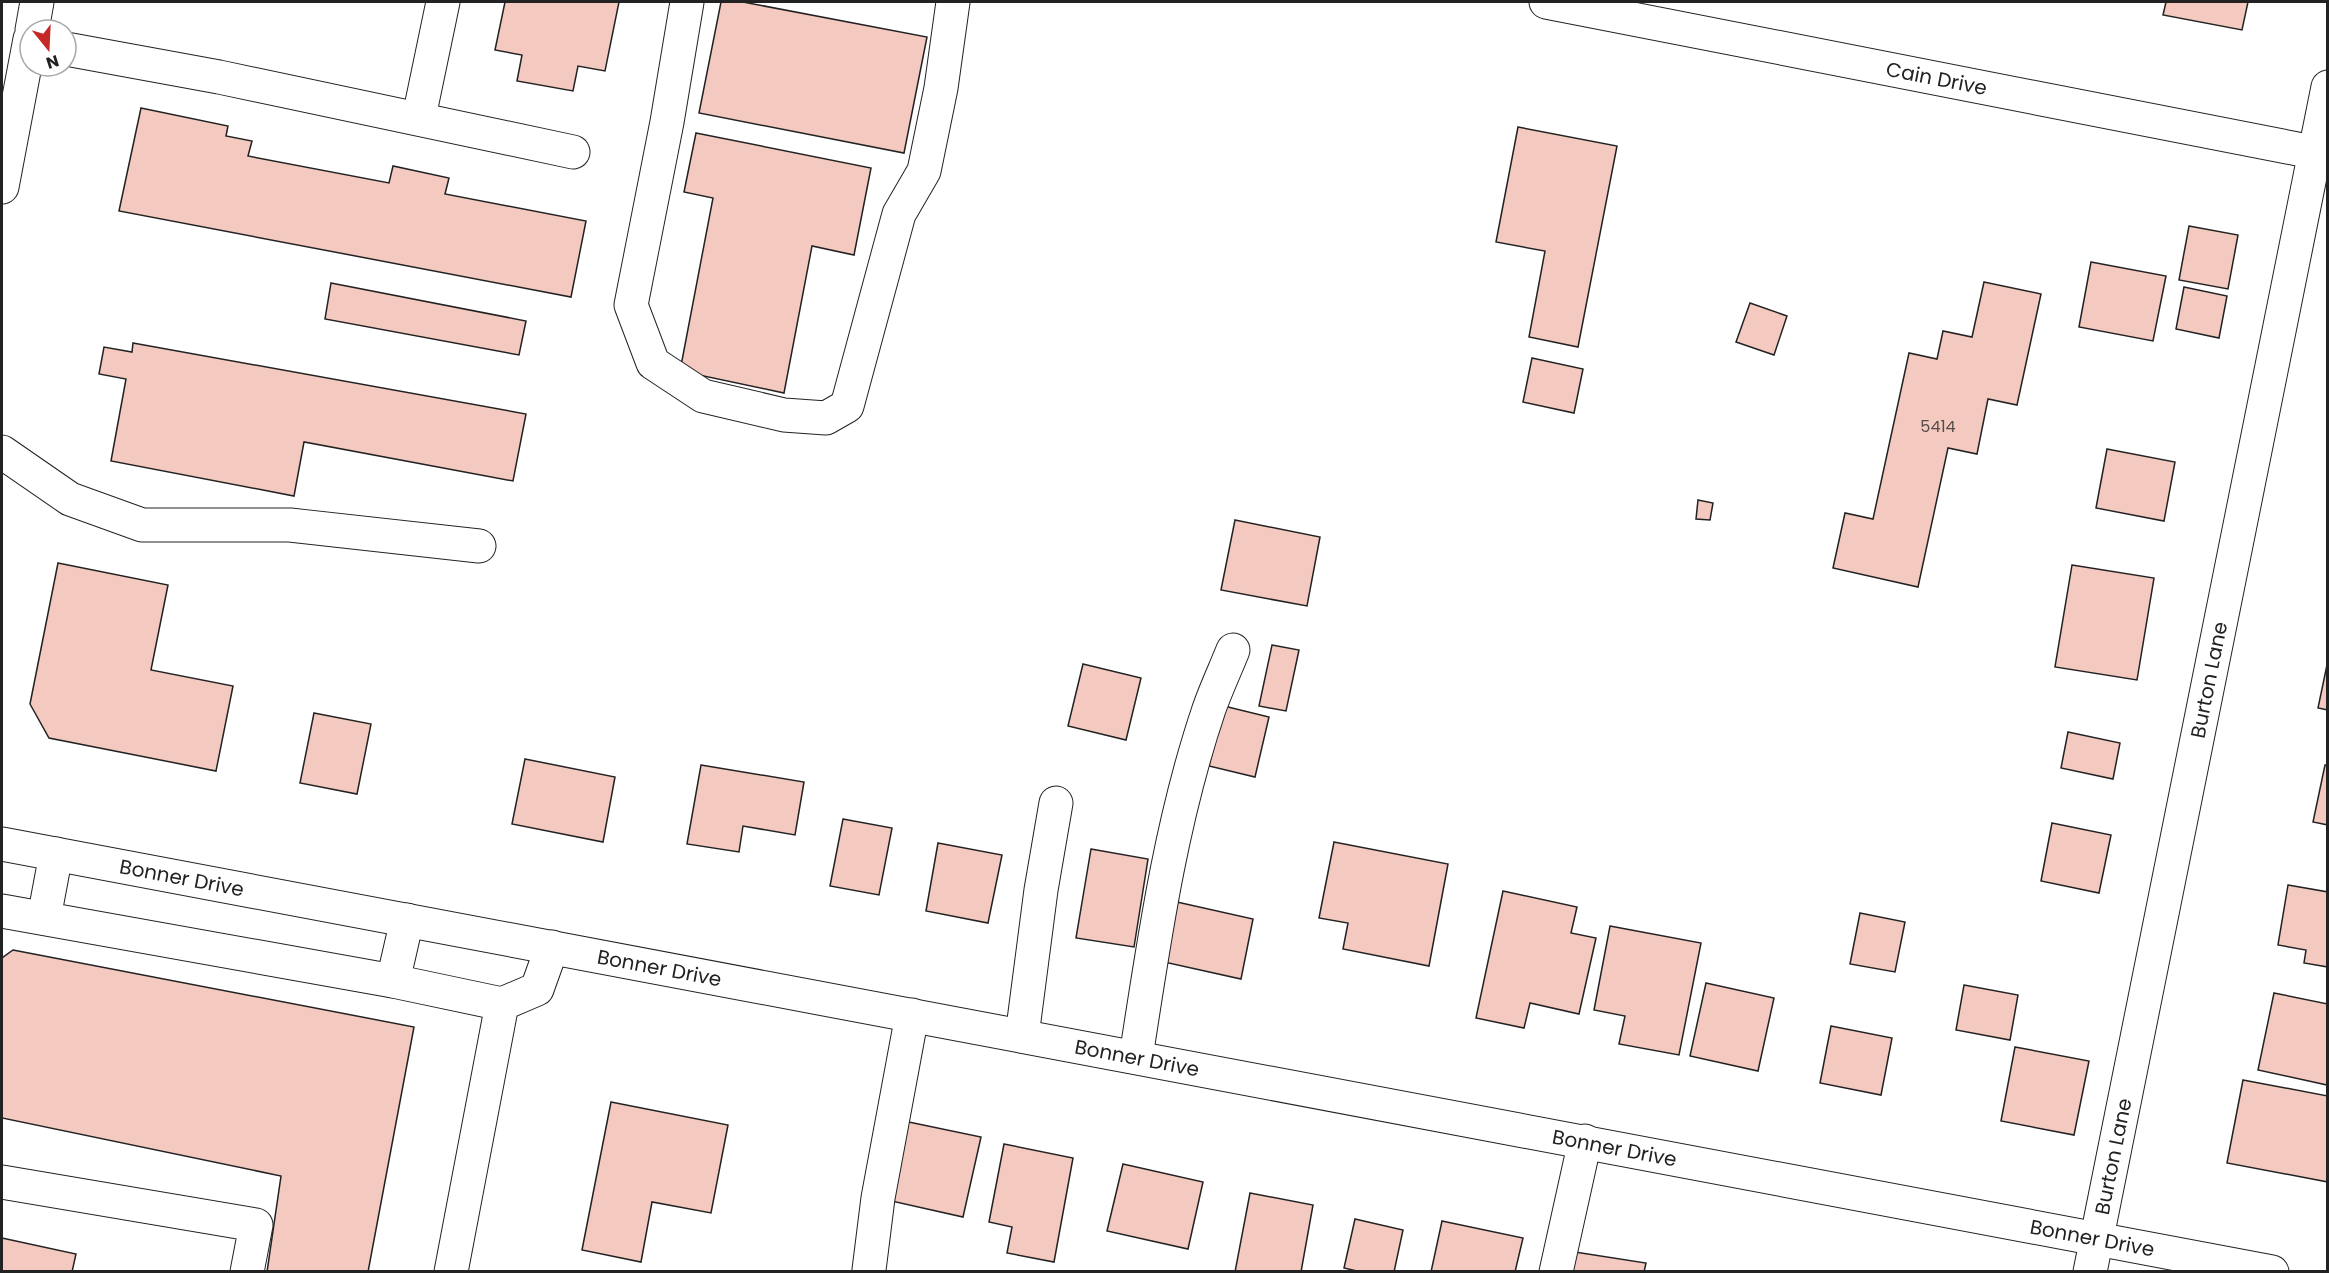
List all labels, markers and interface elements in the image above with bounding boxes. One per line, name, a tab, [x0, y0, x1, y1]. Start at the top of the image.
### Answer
north arrow	[18, 18, 78, 78]
text: N	[43, 49, 62, 75]
street label: Cain Drive	[1884, 55, 1989, 102]
house number: 5414	[1920, 415, 1956, 438]
street label: Burton Lane	[2184, 619, 2234, 741]
street label: Bonner Drive	[117, 852, 246, 903]
street label: Bonner Drive	[595, 943, 724, 993]
street label: Bonner Drive	[1072, 1033, 1202, 1083]
street label: Burton Lane	[2088, 1096, 2139, 1217]
street label: Bonner Drive	[1550, 1123, 1679, 1173]
street label: Bonner Drive	[2028, 1213, 2157, 1264]

